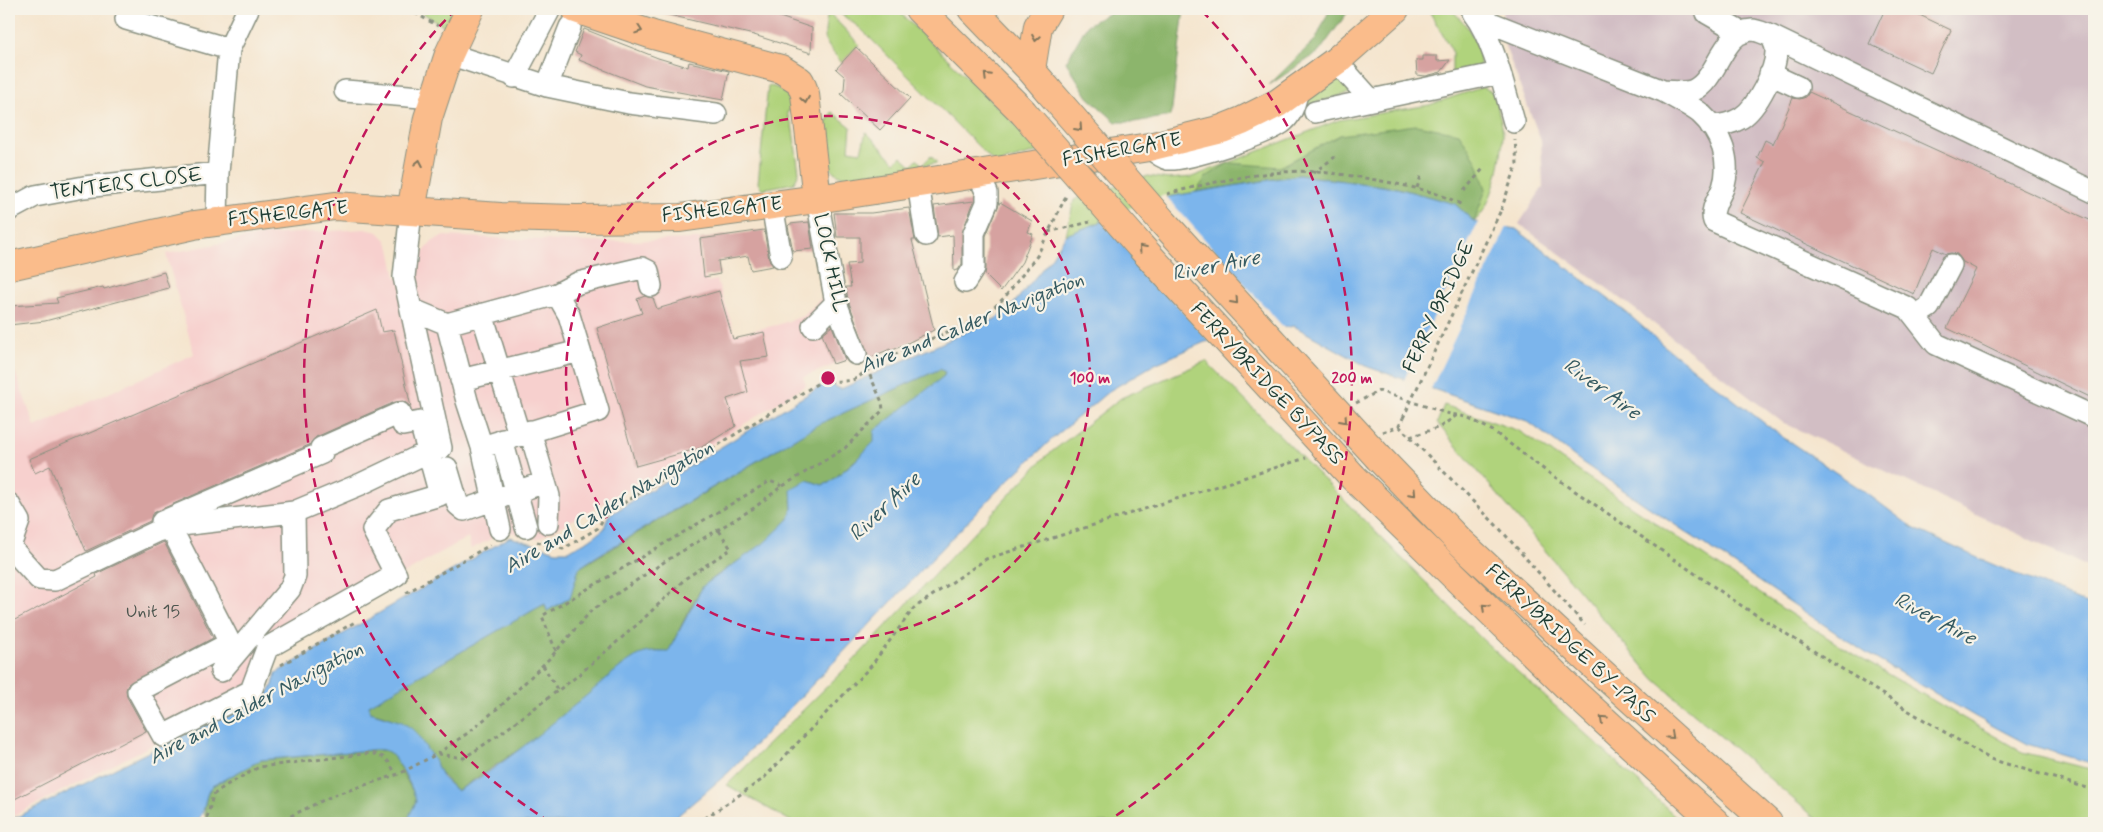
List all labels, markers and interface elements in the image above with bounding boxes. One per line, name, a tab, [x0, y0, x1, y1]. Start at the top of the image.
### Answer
one-way arrow	[634, 25, 643, 35]
one-way arrow	[1031, 33, 1041, 42]
one-way arrow	[984, 73, 993, 82]
one-way arrow	[799, 97, 810, 105]
one-way arrow	[1074, 122, 1083, 131]
street label: FISHERGATE	[1060, 126, 1184, 174]
one-way arrow	[413, 158, 424, 167]
street label: TENTERS CLOSE	[49, 161, 203, 207]
street label: FISHERGATE	[661, 190, 783, 230]
street label: FISHERGATE	[227, 194, 349, 234]
street label: LOCK HILL	[806, 211, 854, 315]
street label: FERRY BRIDGE	[1396, 236, 1482, 378]
water label: River Aire	[1170, 243, 1264, 288]
one-way arrow	[1139, 245, 1148, 254]
water label: Aire and Calder Navigation	[856, 265, 1089, 383]
one-way arrow	[1229, 295, 1238, 304]
street label: FERRYBRIDGE BYPASS	[1184, 297, 1350, 471]
water label: River Aire	[1558, 352, 1647, 427]
centre of rings	[819, 369, 837, 387]
text: 100 m	[1070, 369, 1110, 389]
text: 200 m	[1332, 369, 1373, 389]
one-way arrow	[1339, 415, 1348, 424]
water label: Aire and Calder Navigation	[499, 433, 720, 582]
water label: River Aire	[843, 465, 928, 548]
one-way arrow	[1407, 487, 1416, 496]
street label: FERRYBRIDGE BY-PASS	[1479, 558, 1661, 730]
water label: River Aire	[1889, 586, 1982, 653]
house number: Unit 15	[126, 600, 180, 624]
one-way arrow	[1482, 604, 1491, 613]
water label: Aire and Calder Navigation	[144, 635, 369, 773]
one-way arrow	[1600, 716, 1609, 725]
one-way arrow	[1666, 730, 1675, 739]

